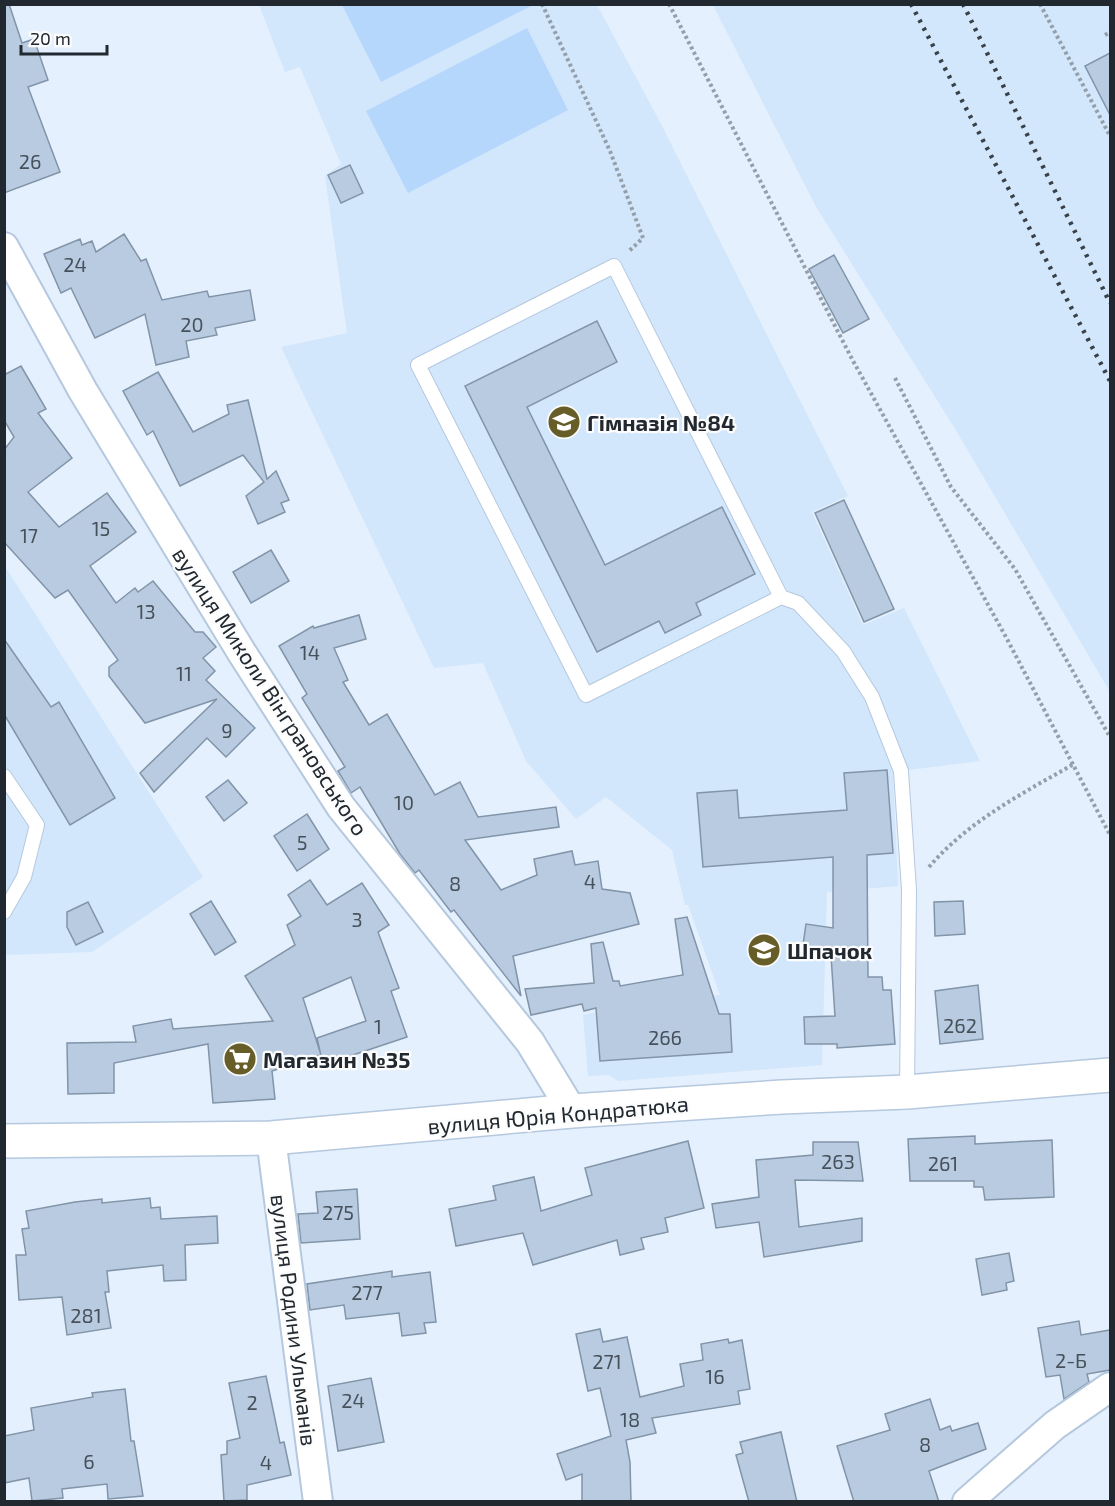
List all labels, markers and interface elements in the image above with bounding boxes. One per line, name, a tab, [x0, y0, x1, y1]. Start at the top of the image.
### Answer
scale bar	[21, 18, 106, 56]
text: 20 m	[30, 27, 71, 49]
house number: 26	[19, 149, 41, 173]
house number: 24	[63, 252, 87, 276]
house number: 20	[180, 312, 204, 336]
school or university icon: Гімназія №84	[546, 404, 582, 440]
place label: Гімназія №84	[587, 409, 735, 435]
house number: 15	[92, 516, 110, 540]
house number: 17	[20, 523, 38, 547]
street label: вулиця Миколи Вінграновського	[167, 542, 374, 840]
house number: 13	[136, 599, 156, 623]
house number: 14	[300, 640, 320, 664]
house number: 11	[176, 661, 192, 685]
house number: 9	[221, 718, 233, 742]
house number: 10	[394, 790, 414, 814]
house number: 5	[297, 830, 307, 854]
house number: 4	[584, 869, 596, 893]
house number: 8	[449, 871, 461, 895]
house number: 3	[351, 907, 363, 931]
school or university icon: Шпачок	[746, 932, 782, 968]
place label: Шпачок	[787, 937, 872, 963]
house number: 262	[943, 1013, 977, 1037]
house number: 1	[374, 1014, 382, 1038]
house number: 266	[648, 1025, 682, 1049]
supermarket icon: Магазин №35	[222, 1041, 258, 1077]
place label: Магазин №35	[263, 1046, 411, 1072]
street label: вулиця Юрія Кондратюка	[426, 1090, 690, 1139]
house number: 263	[821, 1149, 855, 1173]
house number: 261	[928, 1151, 958, 1175]
street label: вулиця Родини Ульманів	[266, 1193, 323, 1447]
house number: 275	[322, 1200, 354, 1224]
house number: 277	[351, 1280, 383, 1304]
house number: 281	[70, 1303, 102, 1327]
house number: 2-Б	[1055, 1348, 1087, 1372]
house number: 271	[592, 1349, 622, 1373]
house number: 16	[705, 1364, 725, 1388]
house number: 24	[341, 1388, 365, 1412]
house number: 2	[246, 1390, 258, 1414]
house number: 18	[620, 1407, 640, 1431]
house number: 8	[919, 1432, 931, 1456]
house number: 6	[83, 1449, 95, 1473]
house number: 4	[260, 1450, 272, 1474]

